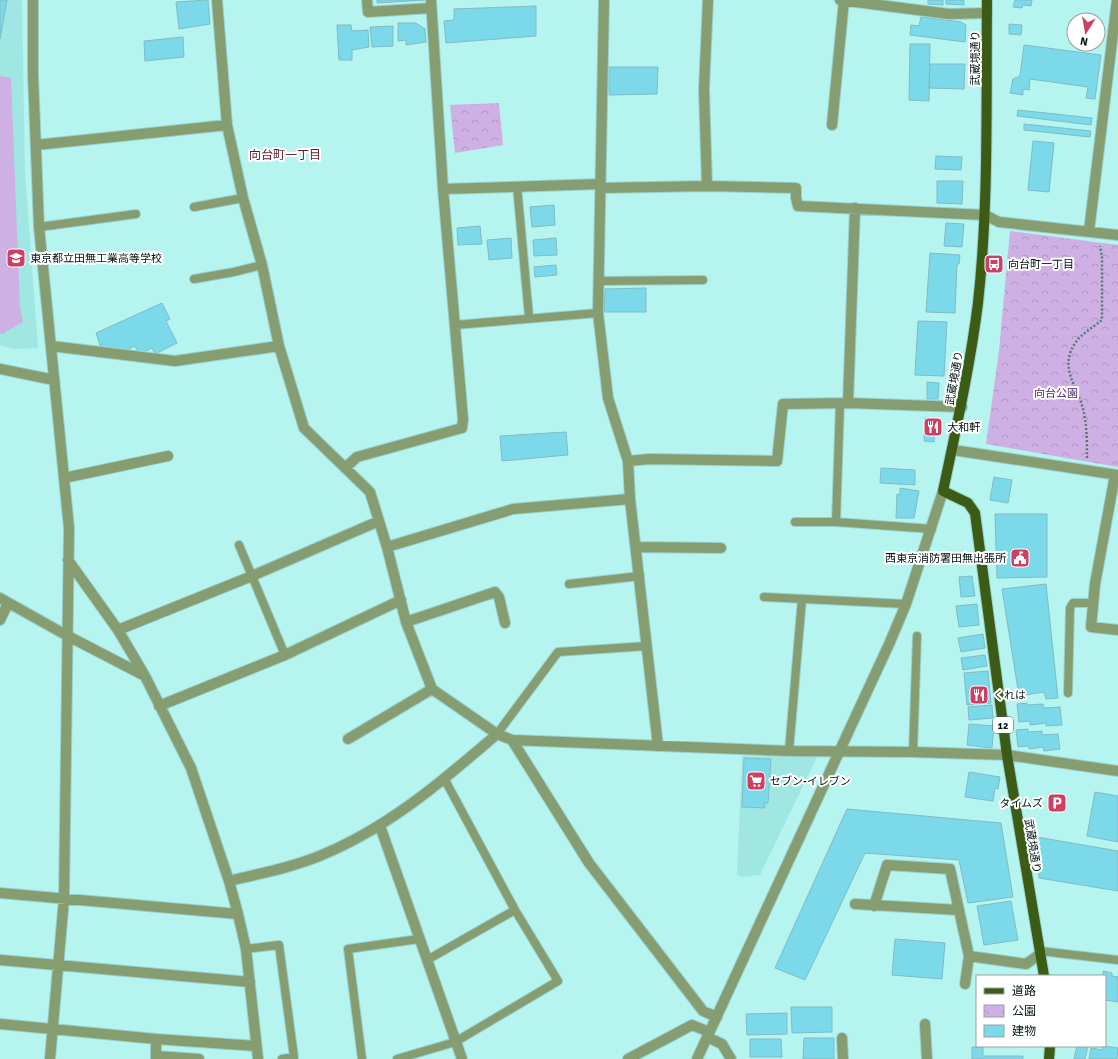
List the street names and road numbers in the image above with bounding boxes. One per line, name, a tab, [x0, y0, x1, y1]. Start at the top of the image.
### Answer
street label: 武蔵境通り	[969, 31, 982, 86]
street label: 武蔵境通り	[943, 350, 966, 406]
road number: 12	[993, 717, 1013, 733]
street label: 武蔵境通り	[1022, 818, 1043, 874]

